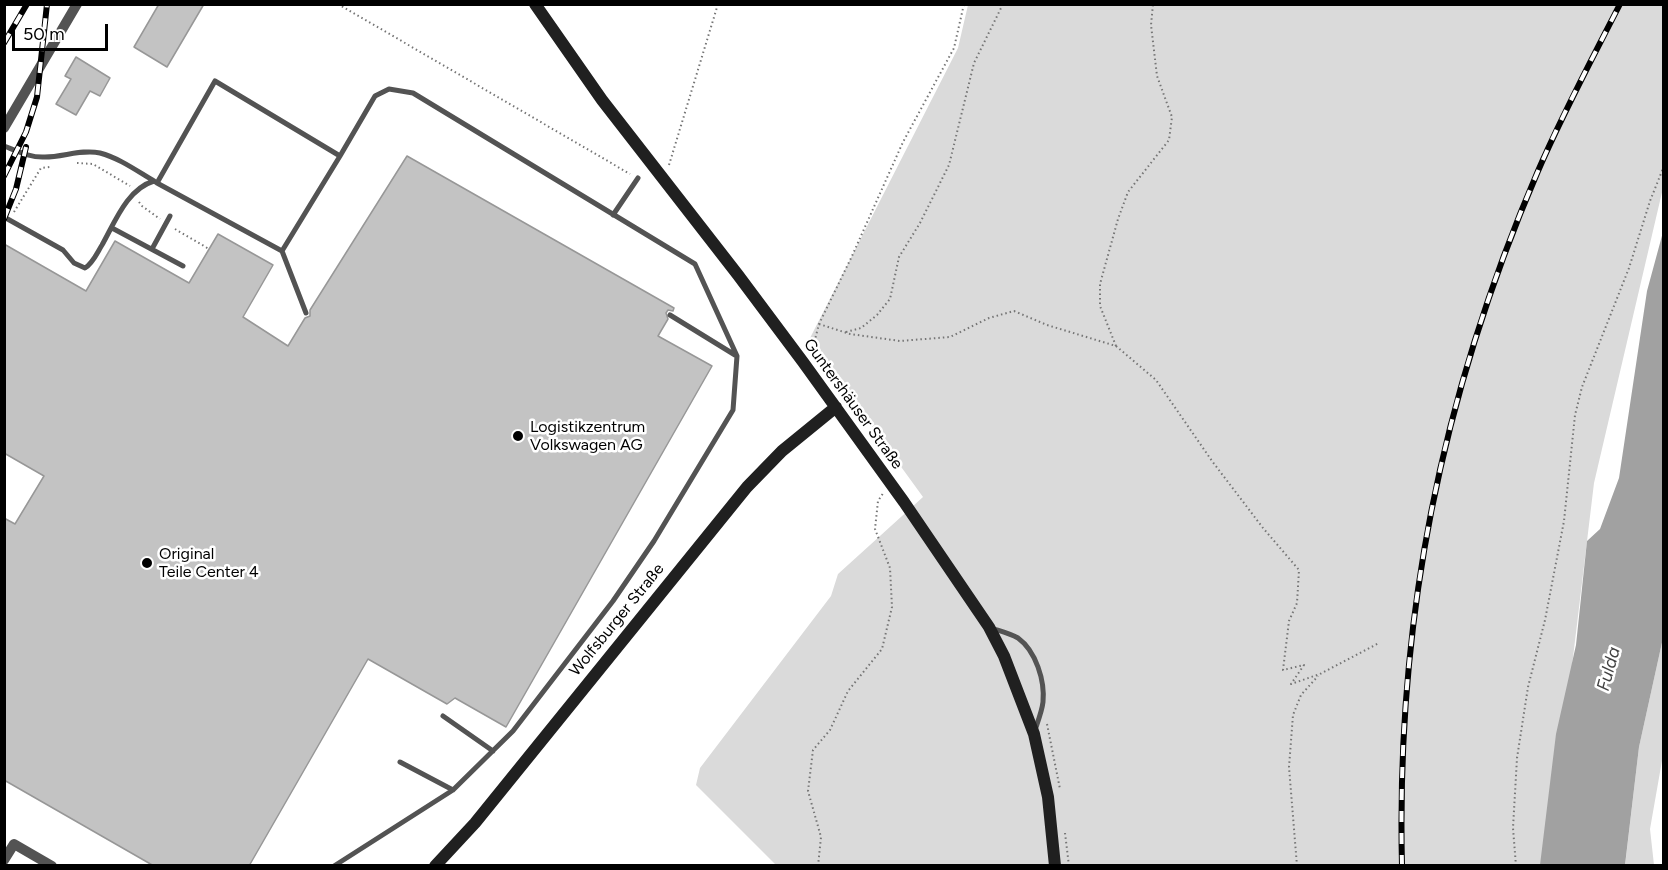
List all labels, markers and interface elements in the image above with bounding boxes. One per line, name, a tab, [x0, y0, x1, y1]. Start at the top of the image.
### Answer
scale bar	[15, 12, 111, 50]
text: 50 m	[23, 23, 65, 45]
street label: Guntershäuser Straße	[799, 335, 907, 473]
place label: Logistikzentrum Volkswagen AG	[530, 417, 645, 455]
marker: Logistikzentrum Volkswagen AG	[511, 429, 525, 443]
place label: Original Teile Center 4	[159, 544, 259, 582]
marker: Original Teile Center 4	[140, 556, 154, 570]
street label: Wolfsburger Straße	[566, 560, 668, 680]
water label: Fulda	[1593, 645, 1625, 693]

